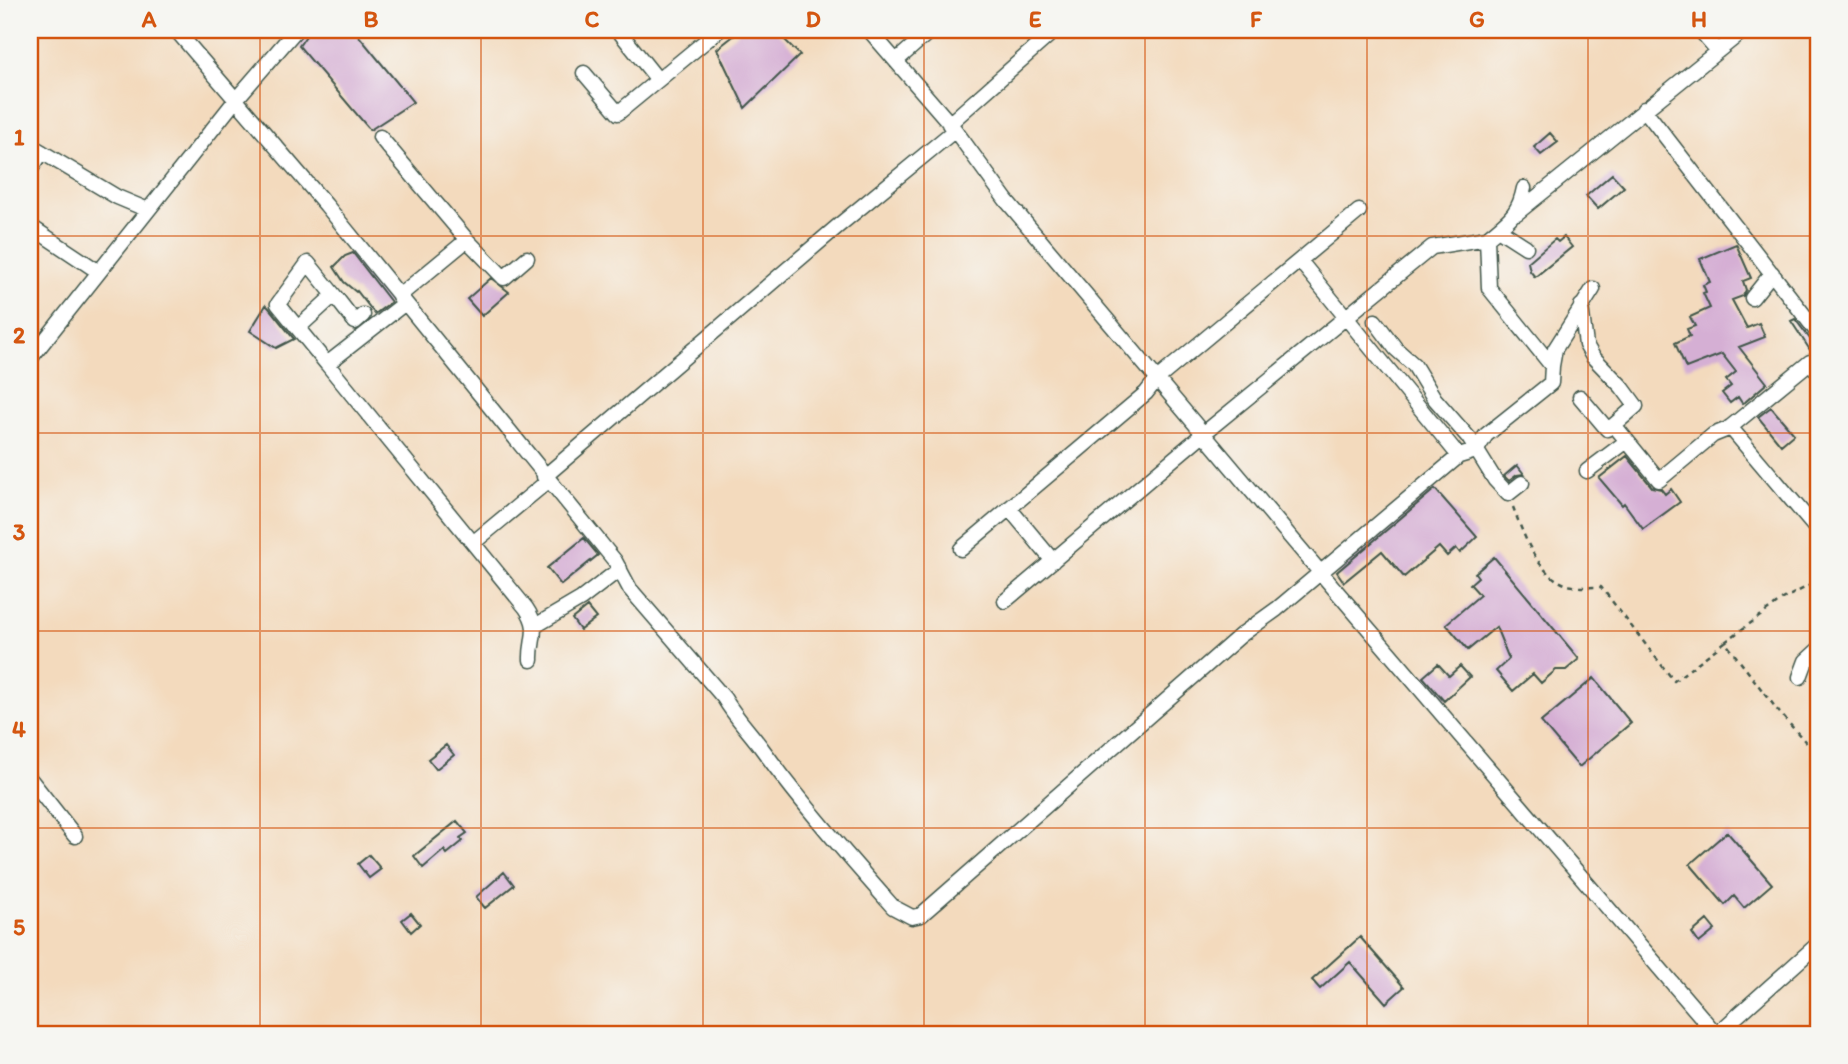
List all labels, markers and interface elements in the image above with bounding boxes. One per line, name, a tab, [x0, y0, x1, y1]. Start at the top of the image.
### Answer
text: A	[141, 5, 157, 33]
text: B	[364, 5, 379, 33]
text: C	[585, 5, 600, 33]
text: D	[805, 5, 821, 33]
text: E	[1029, 5, 1042, 33]
text: F	[1250, 5, 1263, 33]
text: G	[1469, 5, 1485, 33]
text: H	[1691, 5, 1707, 33]
text: 1	[14, 123, 25, 151]
text: 2	[13, 321, 26, 349]
text: 3	[13, 518, 26, 546]
text: 4	[12, 715, 26, 743]
text: 5	[13, 913, 25, 941]

